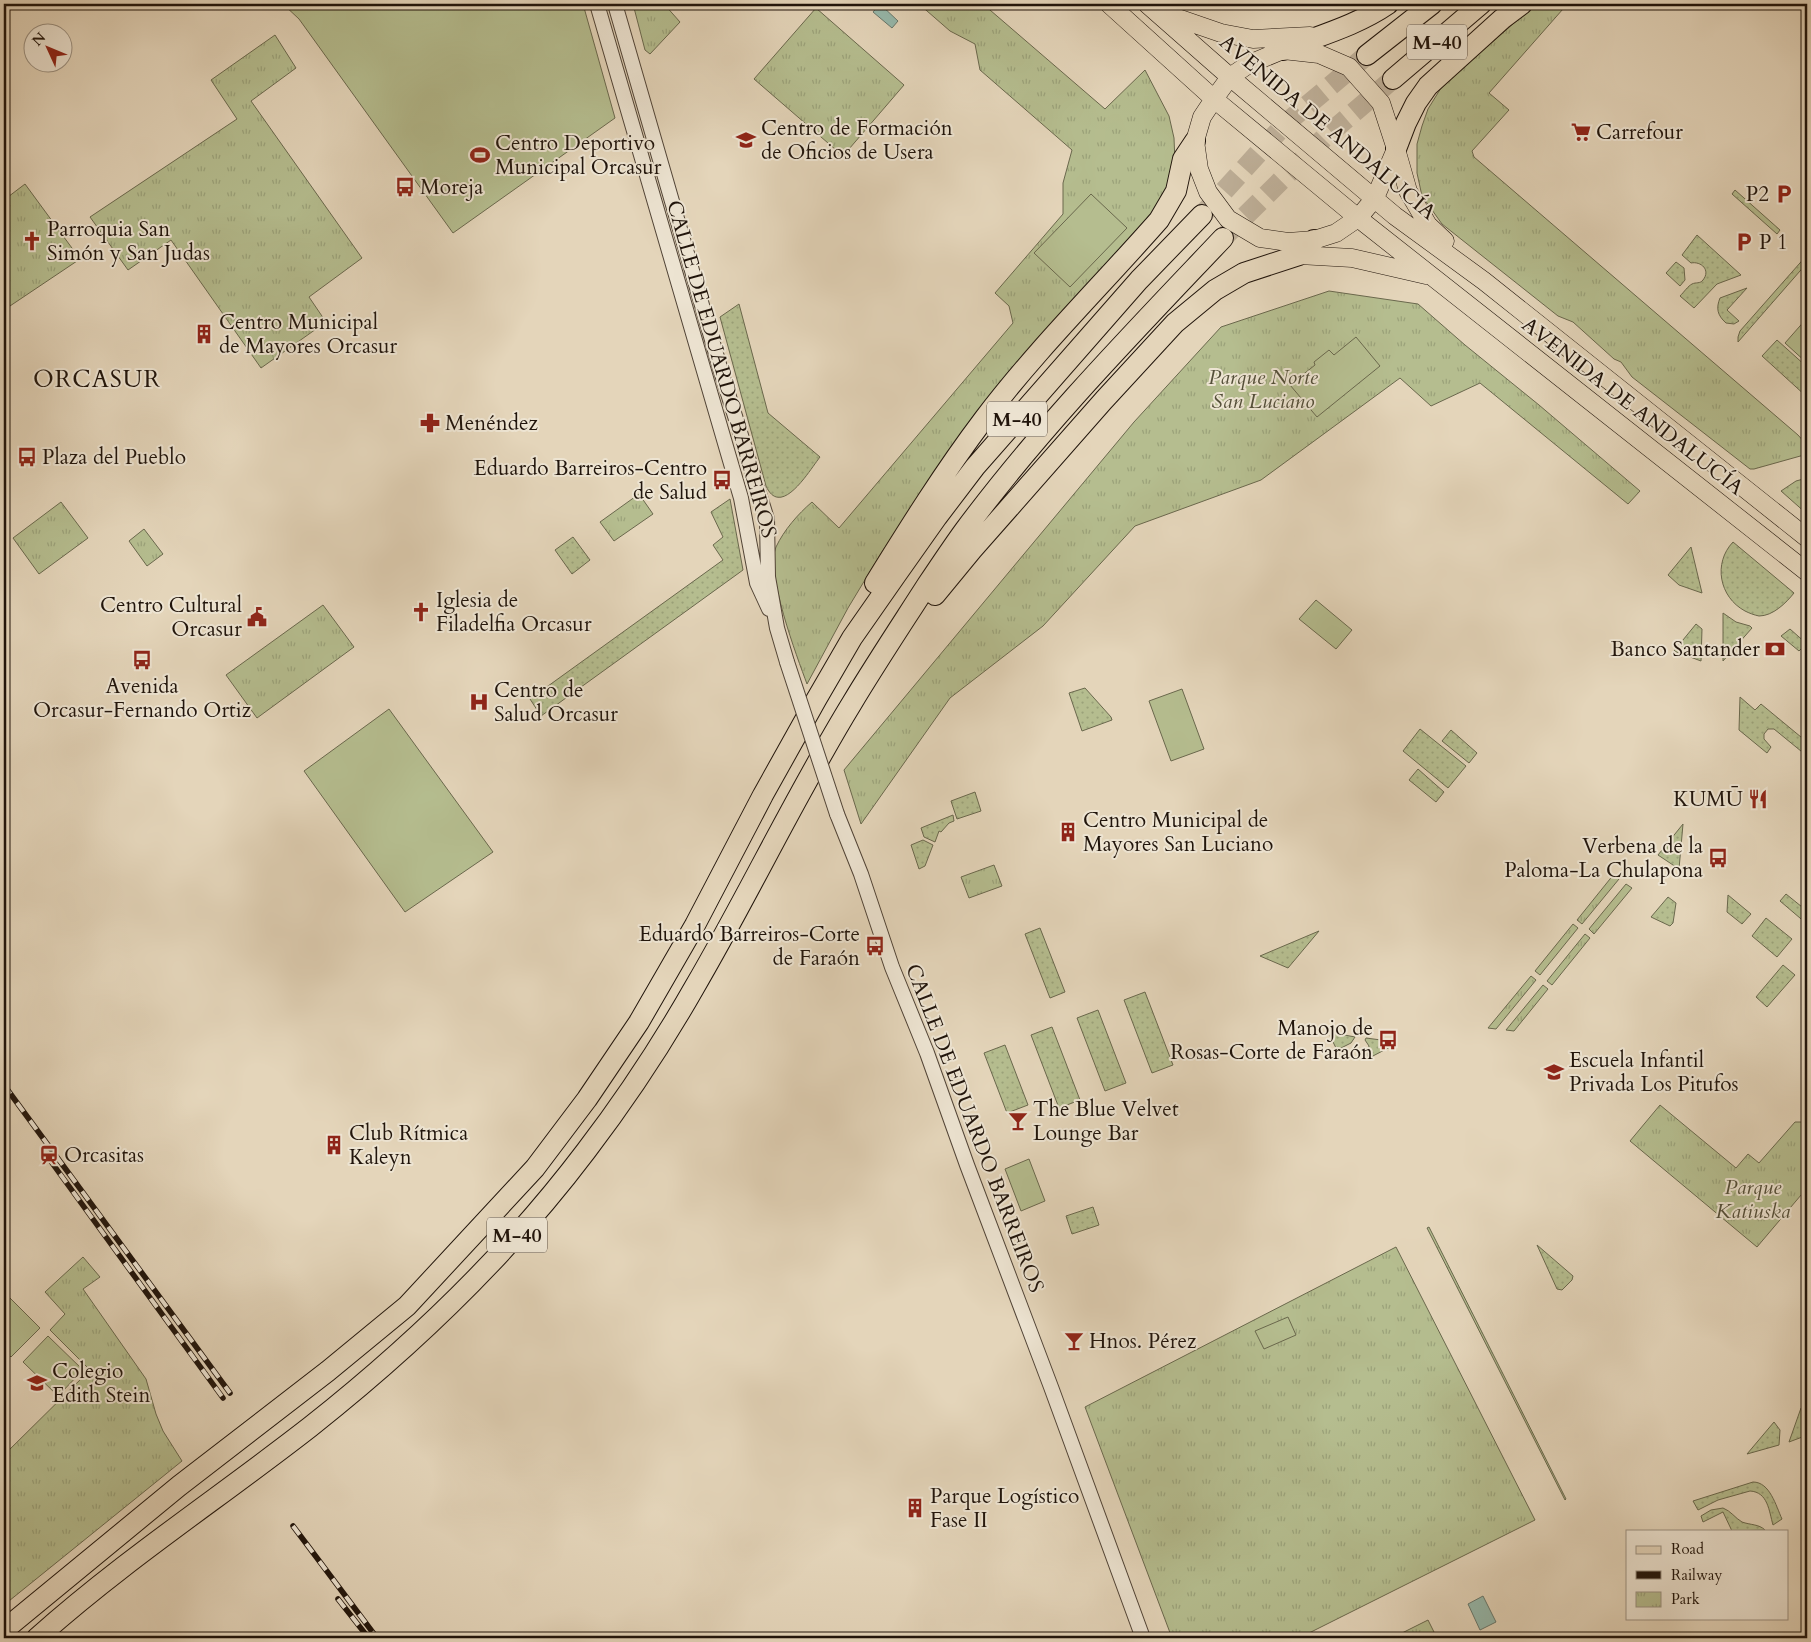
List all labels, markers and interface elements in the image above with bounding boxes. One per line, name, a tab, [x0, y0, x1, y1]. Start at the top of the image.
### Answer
north arrow	[22, 22, 72, 72]
road number: M-40	[1407, 24, 1467, 60]
text: N	[28, 28, 50, 50]
street label: AVENIDA DE ANDALUCÍA	[1213, 28, 1442, 227]
place label: Centro de Formación de Oficios de Usera	[761, 114, 953, 167]
place label: Carrefour	[1596, 118, 1683, 147]
supermarket icon: Carrefour	[1570, 121, 1592, 143]
place label: Centro Deportivo Municipal Orcasur	[495, 129, 662, 182]
school or university icon: Centro de Formación de Oficios de Usera	[735, 129, 757, 151]
sports icon: Centro Deportivo Municipal Orcasur	[469, 144, 491, 166]
place label: Moreja	[420, 173, 483, 202]
bus stop icon: Moreja	[394, 176, 416, 198]
place label: P2	[1746, 180, 1769, 209]
parking icon: P2	[1773, 183, 1795, 205]
street label: CALLE DE EDUARDO BARREIROS	[659, 197, 784, 541]
place label: Parroquia San Simón y San Judas	[47, 215, 210, 268]
place label: P 1	[1759, 228, 1788, 257]
church icon: Parroquia San Simón y San Judas	[21, 230, 43, 252]
parking icon: P 1	[1733, 231, 1755, 253]
place label: Centro Municipal de Mayores Orcasur	[219, 308, 398, 361]
street label: AVENIDA DE ANDALUCÍA	[1516, 310, 1750, 502]
building icon: Centro Municipal de Mayores Orcasur	[193, 323, 215, 345]
district label: ORCASUR	[33, 363, 161, 396]
park label: Parque Norte San Luciano	[1208, 363, 1319, 416]
road number: M-40	[987, 402, 1047, 436]
place label: Menéndez	[445, 409, 538, 438]
pharmacy icon: Menéndez	[419, 412, 441, 434]
place label: Plaza del Pueblo	[42, 443, 186, 472]
bus stop icon: Plaza del Pueblo	[16, 446, 38, 468]
place label: Eduardo Barreiros-Centro de Salud	[474, 454, 707, 507]
bus stop icon: Eduardo Barreiros-Centro de Salud	[711, 469, 733, 491]
place label: Iglesia de Filadelfia Orcasur	[436, 586, 592, 639]
place label: Centro Cultural Orcasur	[100, 591, 242, 644]
church icon: Iglesia de Filadelfia Orcasur	[410, 601, 432, 623]
public building icon: Centro Cultural Orcasur	[246, 606, 268, 628]
place label: Banco Santander	[1611, 635, 1760, 664]
bank icon: Banco Santander	[1764, 638, 1786, 660]
bus stop icon: Avenida Orcasur-Fernando Ortiz	[131, 649, 153, 671]
place label: Avenida Orcasur-Fernando Ortiz	[33, 672, 252, 725]
place label: Centro de Salud Orcasur	[494, 676, 618, 729]
hospital icon: Centro de Salud Orcasur	[468, 691, 490, 713]
place label: KUMŪ	[1673, 785, 1743, 814]
restaurant icon: KUMŪ	[1747, 788, 1769, 810]
place label: Centro Municipal de Mayores San Luciano	[1083, 806, 1273, 859]
building icon: Centro Municipal de Mayores San Luciano	[1057, 821, 1079, 843]
place label: Verbena de la Paloma-La Chulapona	[1504, 832, 1703, 885]
bus stop icon: Verbena de la Paloma-La Chulapona	[1707, 847, 1729, 869]
place label: Eduardo Barreiros-Corte de Faraón	[639, 920, 860, 973]
bus stop icon: Eduardo Barreiros-Corte de Faraón	[864, 935, 886, 957]
street label: CALLE DE EDUARDO BARREIROS	[898, 960, 1051, 1297]
place label: Manojo de Rosas-Corte de Faraón	[1170, 1014, 1373, 1067]
bus stop icon: Manojo de Rosas-Corte de Faraón	[1377, 1029, 1399, 1051]
place label: Escuela Infantil Privada Los Pitufos	[1569, 1046, 1739, 1099]
school or university icon: Escuela Infantil Privada Los Pitufos	[1543, 1061, 1565, 1083]
place label: The Blue Velvet Lounge Bar	[1033, 1095, 1179, 1148]
bar icon: The Blue Velvet Lounge Bar	[1007, 1110, 1029, 1132]
place label: Club Rítmica Kaleyn	[349, 1119, 468, 1172]
building icon: Club Rítmica Kaleyn	[323, 1134, 345, 1156]
place label: Orcasitas	[64, 1141, 144, 1170]
station icon: Orcasitas	[38, 1144, 60, 1166]
park label: Parque Katiuska	[1716, 1173, 1790, 1226]
road number: M-40	[487, 1218, 547, 1252]
place label: Hnos. Pérez	[1089, 1327, 1197, 1356]
bar icon: Hnos. Pérez	[1063, 1330, 1085, 1352]
place label: Colegio Edith Stein	[52, 1357, 150, 1410]
school or university icon: Colegio Edith Stein	[26, 1372, 48, 1394]
place label: Parque Logístico Fase II	[930, 1482, 1079, 1535]
building icon: Parque Logístico Fase II	[904, 1497, 926, 1519]
legend	[1626, 1530, 1788, 1620]
text: Road	[1671, 1539, 1704, 1559]
text: Railway	[1671, 1565, 1722, 1585]
text: Park	[1671, 1589, 1700, 1609]

